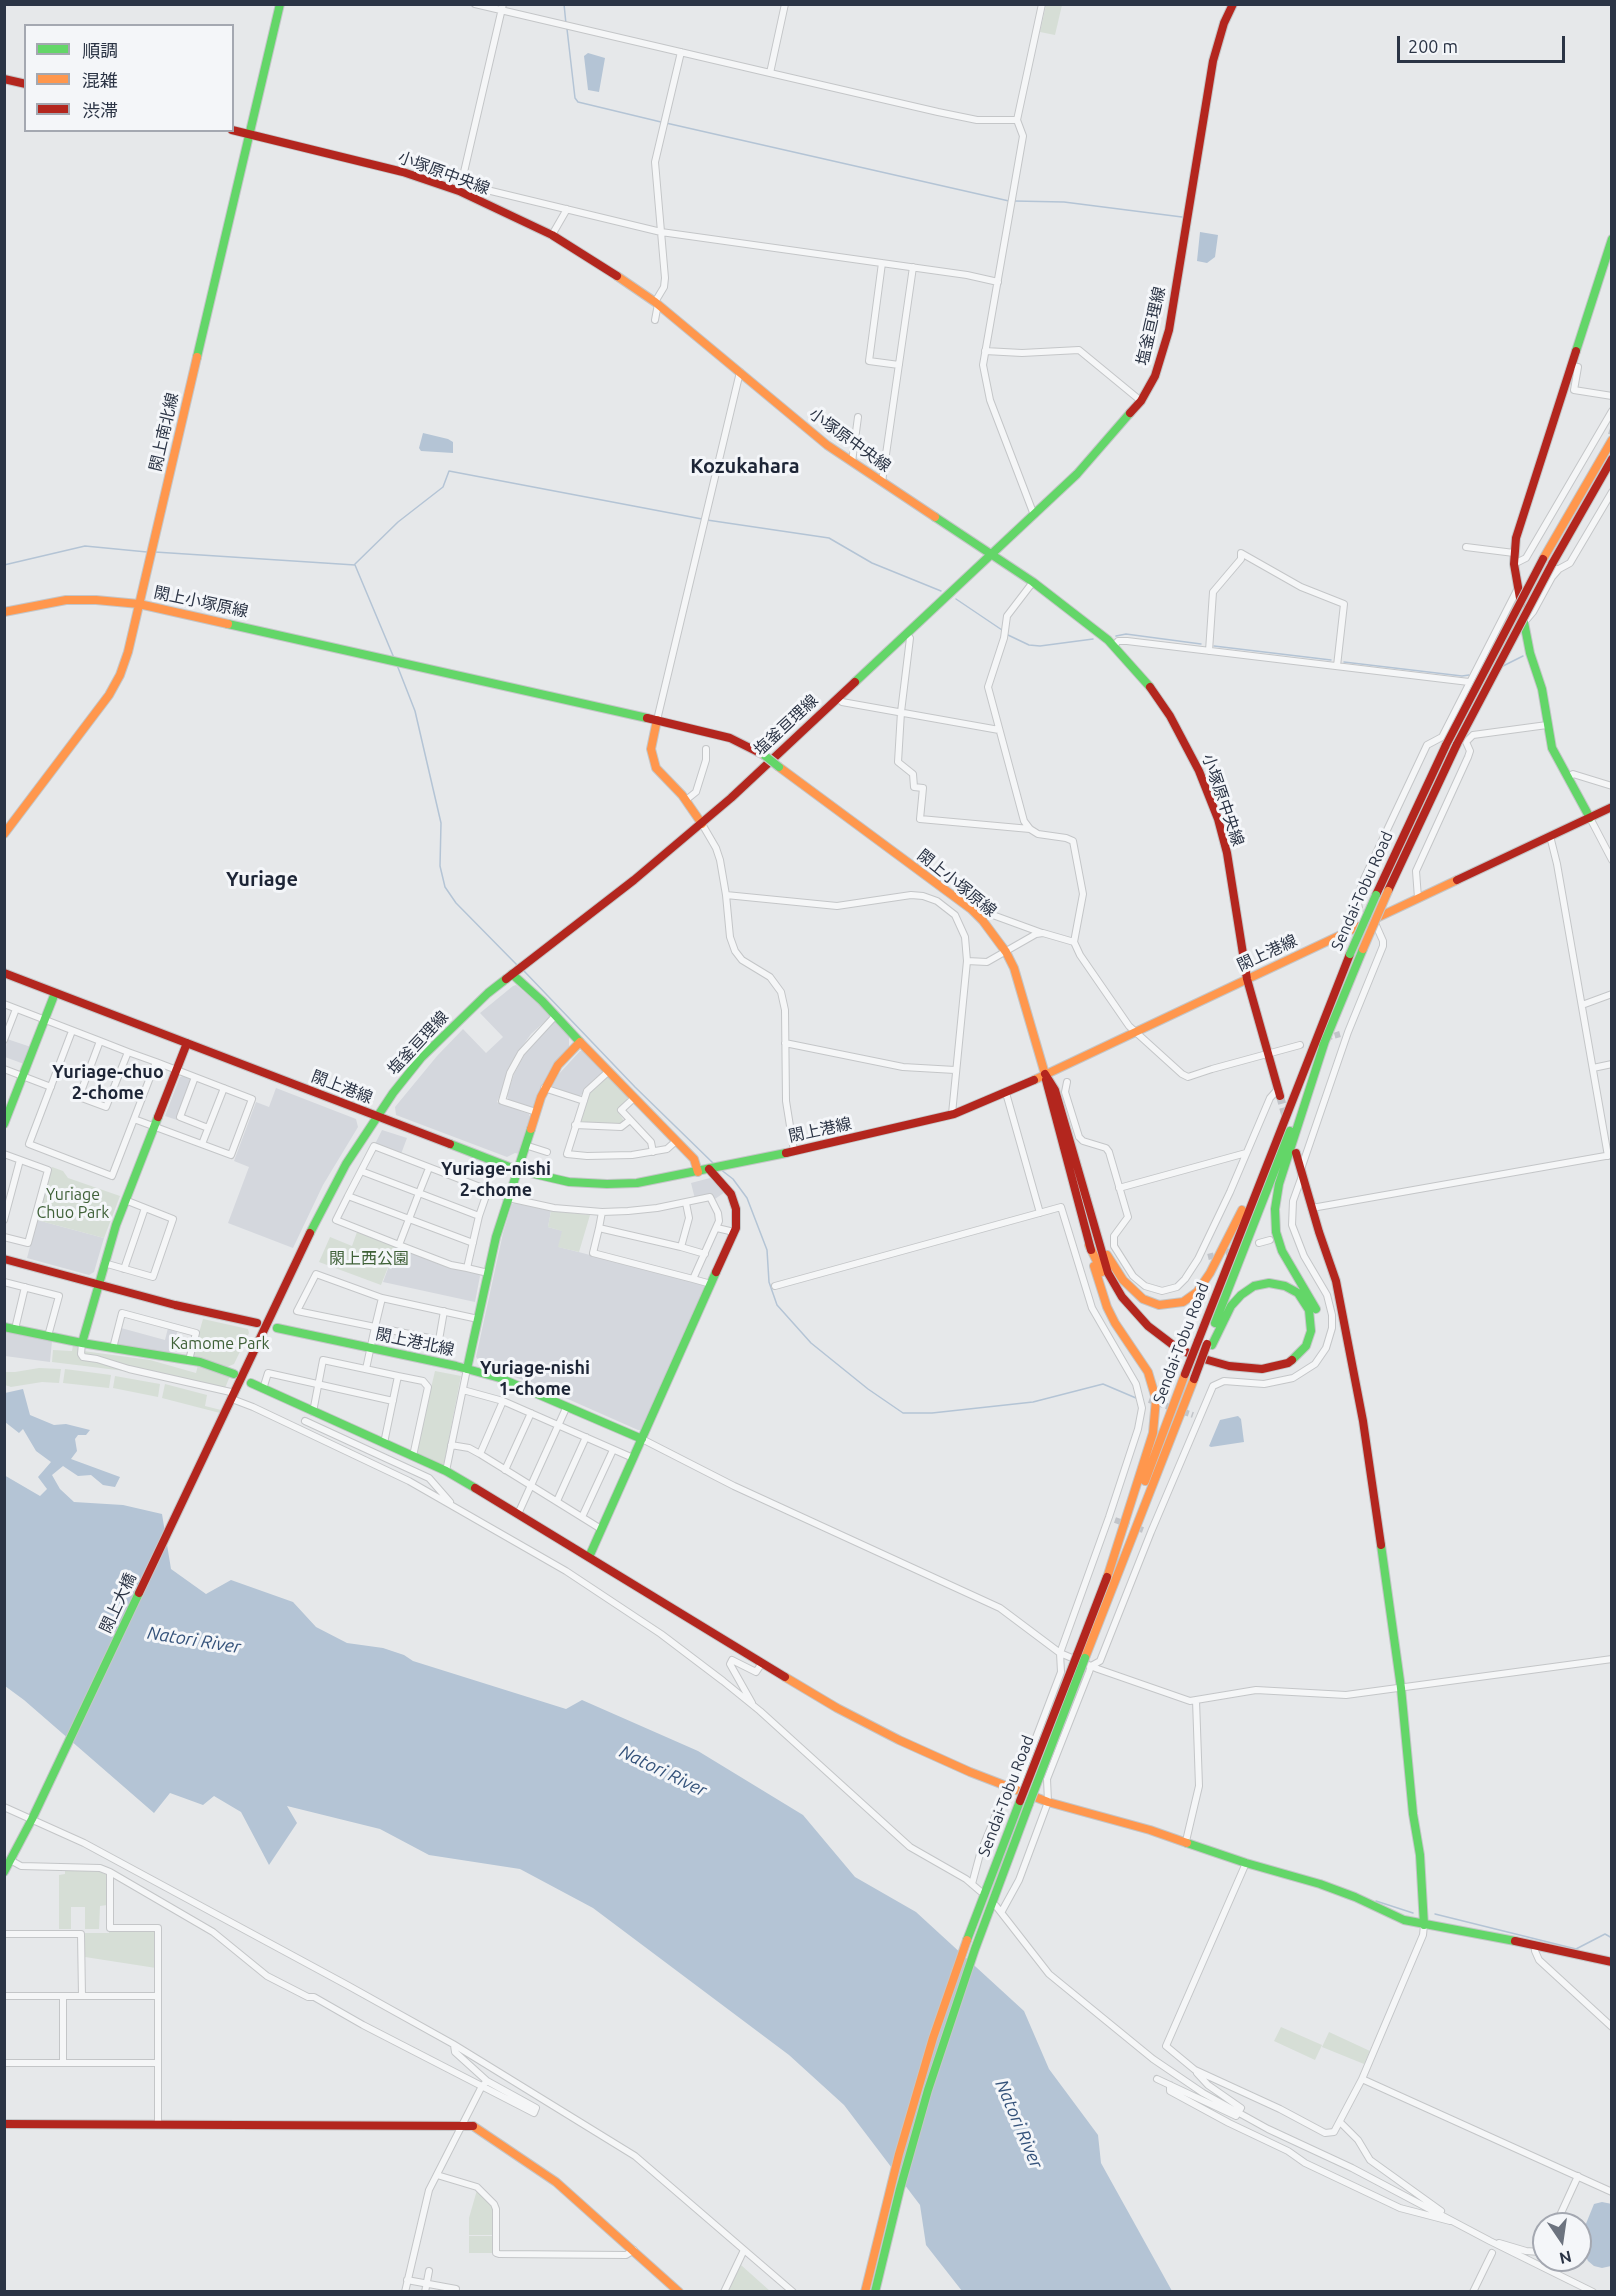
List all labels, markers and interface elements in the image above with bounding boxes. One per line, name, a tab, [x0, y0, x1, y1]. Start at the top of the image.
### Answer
legend	[24, 24, 234, 132]
scale bar	[1400, 24, 1568, 62]
text: 200 m	[1408, 36, 1458, 56]
text: 順調	[82, 40, 118, 60]
text: 混雑	[82, 70, 118, 90]
text: 渋滞	[82, 100, 118, 120]
street label: 小塚原中央線	[396, 148, 492, 198]
street label: 塩釜亘理線	[1133, 285, 1169, 367]
street label: 閖上南北線	[146, 391, 182, 473]
street label: 小塚原中央線	[806, 404, 894, 476]
district label: Kozukahara	[690, 454, 800, 478]
street label: 閖上小塚原線	[152, 583, 250, 621]
street label: 塩釜亘理線	[750, 691, 822, 759]
street label: 小塚原中央線	[1198, 751, 1248, 849]
street label: Sendai-Tobu Road	[1327, 828, 1397, 954]
street label: 閖上小塚原線	[914, 845, 1000, 921]
district label: Yuriage	[226, 867, 298, 891]
street label: 閖上港線	[1234, 931, 1300, 975]
street label: 塩釜亘理線	[384, 1007, 452, 1079]
district label: Yuriage-chuo 2-chome	[52, 1061, 164, 1104]
street label: 閖上港線	[309, 1067, 375, 1107]
street label: 閖上港線	[787, 1114, 853, 1146]
district label: Yuriage-nishi 2-chome	[441, 1158, 551, 1200]
park label: Yuriage Chuo Park	[37, 1185, 109, 1223]
park label: 閖上西公園	[329, 1249, 409, 1269]
street label: Sendai-Tobu Road	[1149, 1280, 1213, 1406]
street label: 閖上港北線	[374, 1324, 456, 1360]
park label: Kamome Park	[170, 1334, 270, 1354]
district label: Yuriage-nishi 1-chome	[480, 1357, 590, 1400]
street label: 閖上大橋	[96, 1570, 140, 1636]
water label: Natori River	[146, 1622, 242, 1658]
street label: Sendai-Tobu Road	[974, 1733, 1038, 1859]
water label: Natori River	[616, 1741, 710, 1801]
water label: Natori River	[991, 2076, 1047, 2172]
north arrow	[1532, 2212, 1592, 2272]
text: N	[1558, 2247, 1573, 2268]

